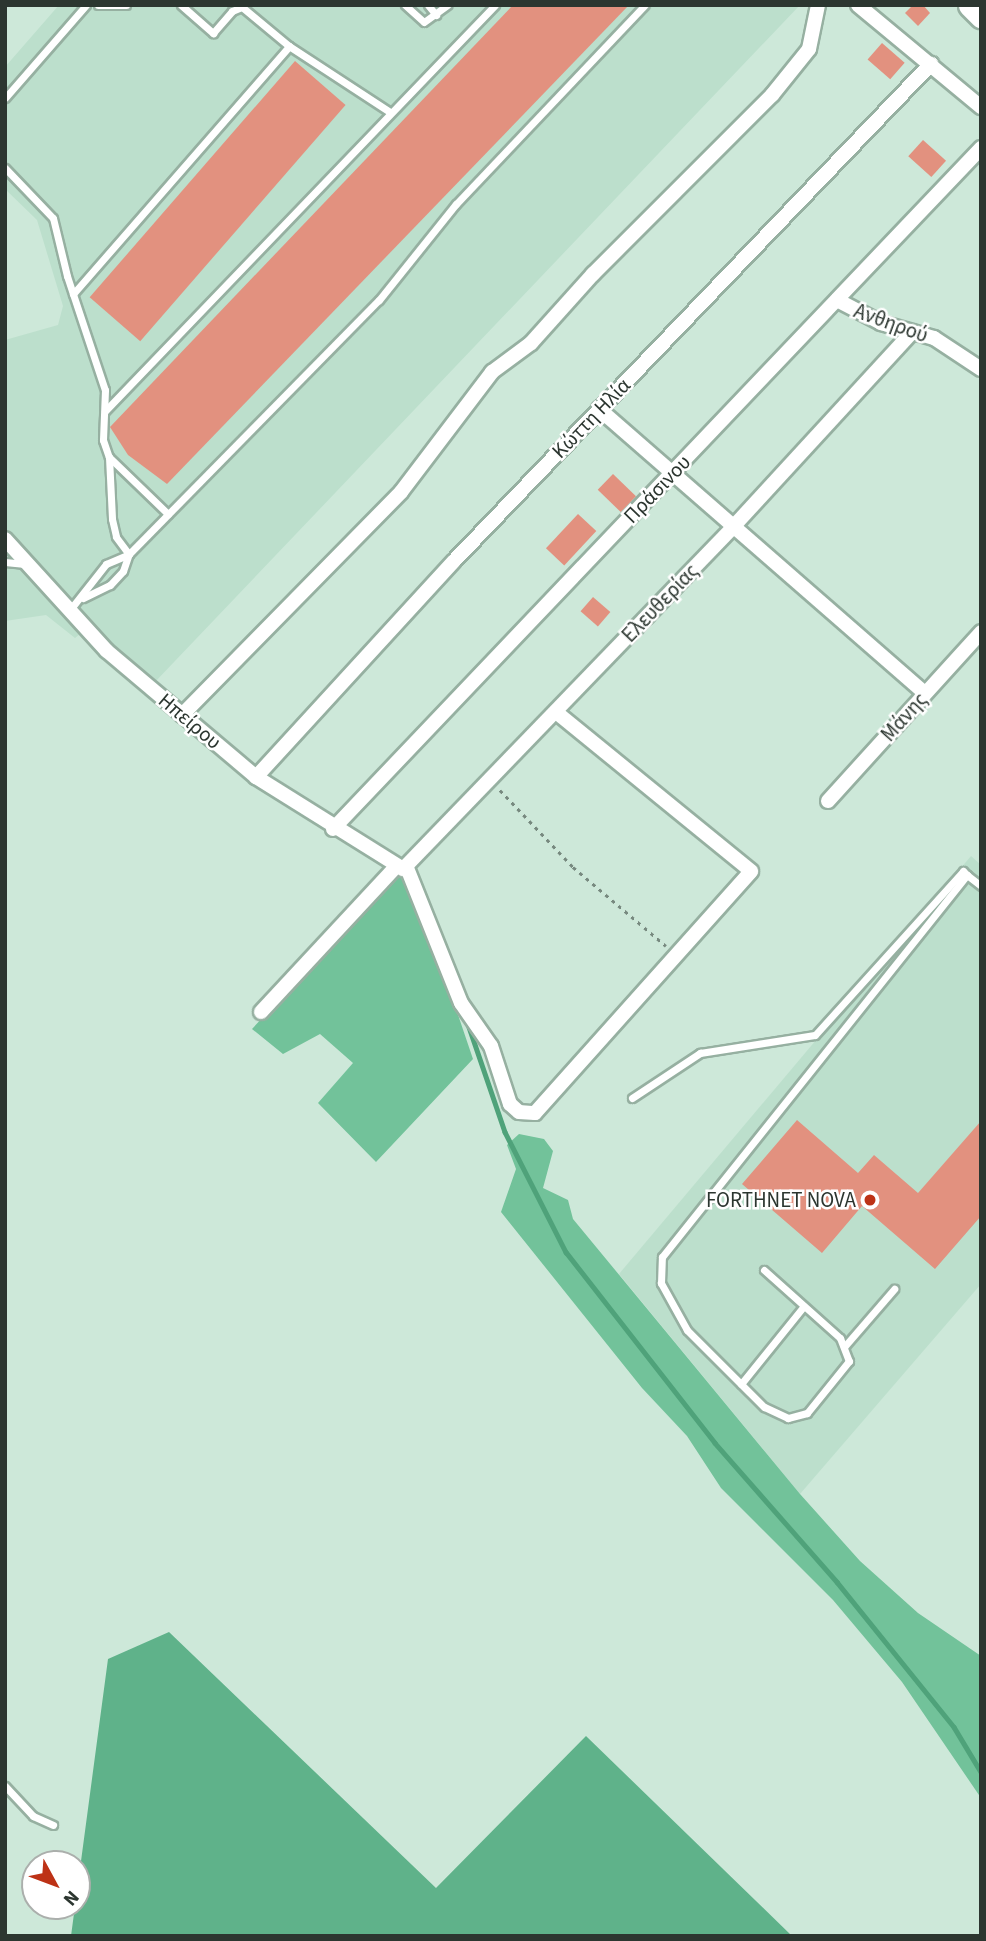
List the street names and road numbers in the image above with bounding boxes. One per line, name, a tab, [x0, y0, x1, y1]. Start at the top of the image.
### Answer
street label: Ανθηρού	[851, 298, 931, 348]
street label: Κώττη Ηλία	[547, 373, 635, 463]
street label: Πράσινου	[618, 450, 696, 528]
street label: Ελευθερίας	[616, 559, 704, 647]
street label: Ηπείρου	[153, 687, 227, 755]
street label: Μάνης	[876, 687, 932, 747]

